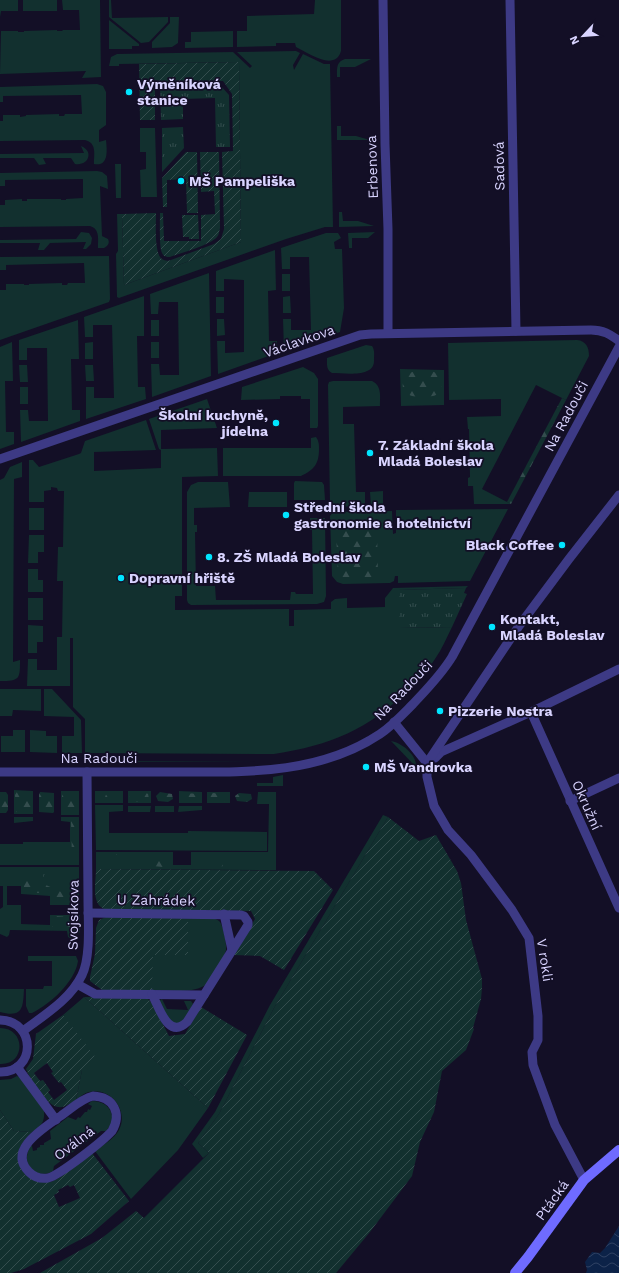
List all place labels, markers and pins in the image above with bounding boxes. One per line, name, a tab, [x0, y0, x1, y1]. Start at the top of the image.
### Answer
place label: Výměníková stanice	[137, 76, 222, 108]
marker: Výměníková stanice	[124, 87, 134, 97]
place label: MŠ Pampeliška	[189, 173, 296, 189]
marker: MŠ Pampeliška	[176, 176, 186, 186]
place label: Školní kuchyně, jídelna	[159, 407, 269, 439]
marker: Školní kuchyně, jídelna	[271, 418, 281, 428]
place label: 7. Základní škola Mladá Boleslav	[378, 437, 495, 469]
marker: 7. Základní škola Mladá Boleslav	[365, 448, 375, 458]
place label: Střední škola gastronomie a hotelnictví	[294, 499, 472, 531]
marker: Střední škola gastronomie a hotelnictví	[281, 510, 291, 520]
place label: Black Coffee	[466, 537, 554, 553]
marker: Black Coffee	[557, 540, 567, 550]
place label: 8. ZŠ Mladá Boleslav	[217, 549, 361, 565]
marker: 8. ZŠ Mladá Boleslav	[204, 552, 214, 562]
place label: Dopravní hřiště	[129, 570, 235, 586]
marker: Dopravní hřiště	[116, 573, 126, 583]
place label: Kontakt, Mladá Boleslav	[500, 611, 605, 643]
marker: Kontakt, Mladá Boleslav	[487, 622, 497, 632]
place label: Pizzerie Nostra	[448, 703, 553, 719]
marker: Pizzerie Nostra	[435, 706, 445, 716]
place label: MŠ Vandrovka	[374, 759, 473, 775]
marker: MŠ Vandrovka	[361, 762, 371, 772]

